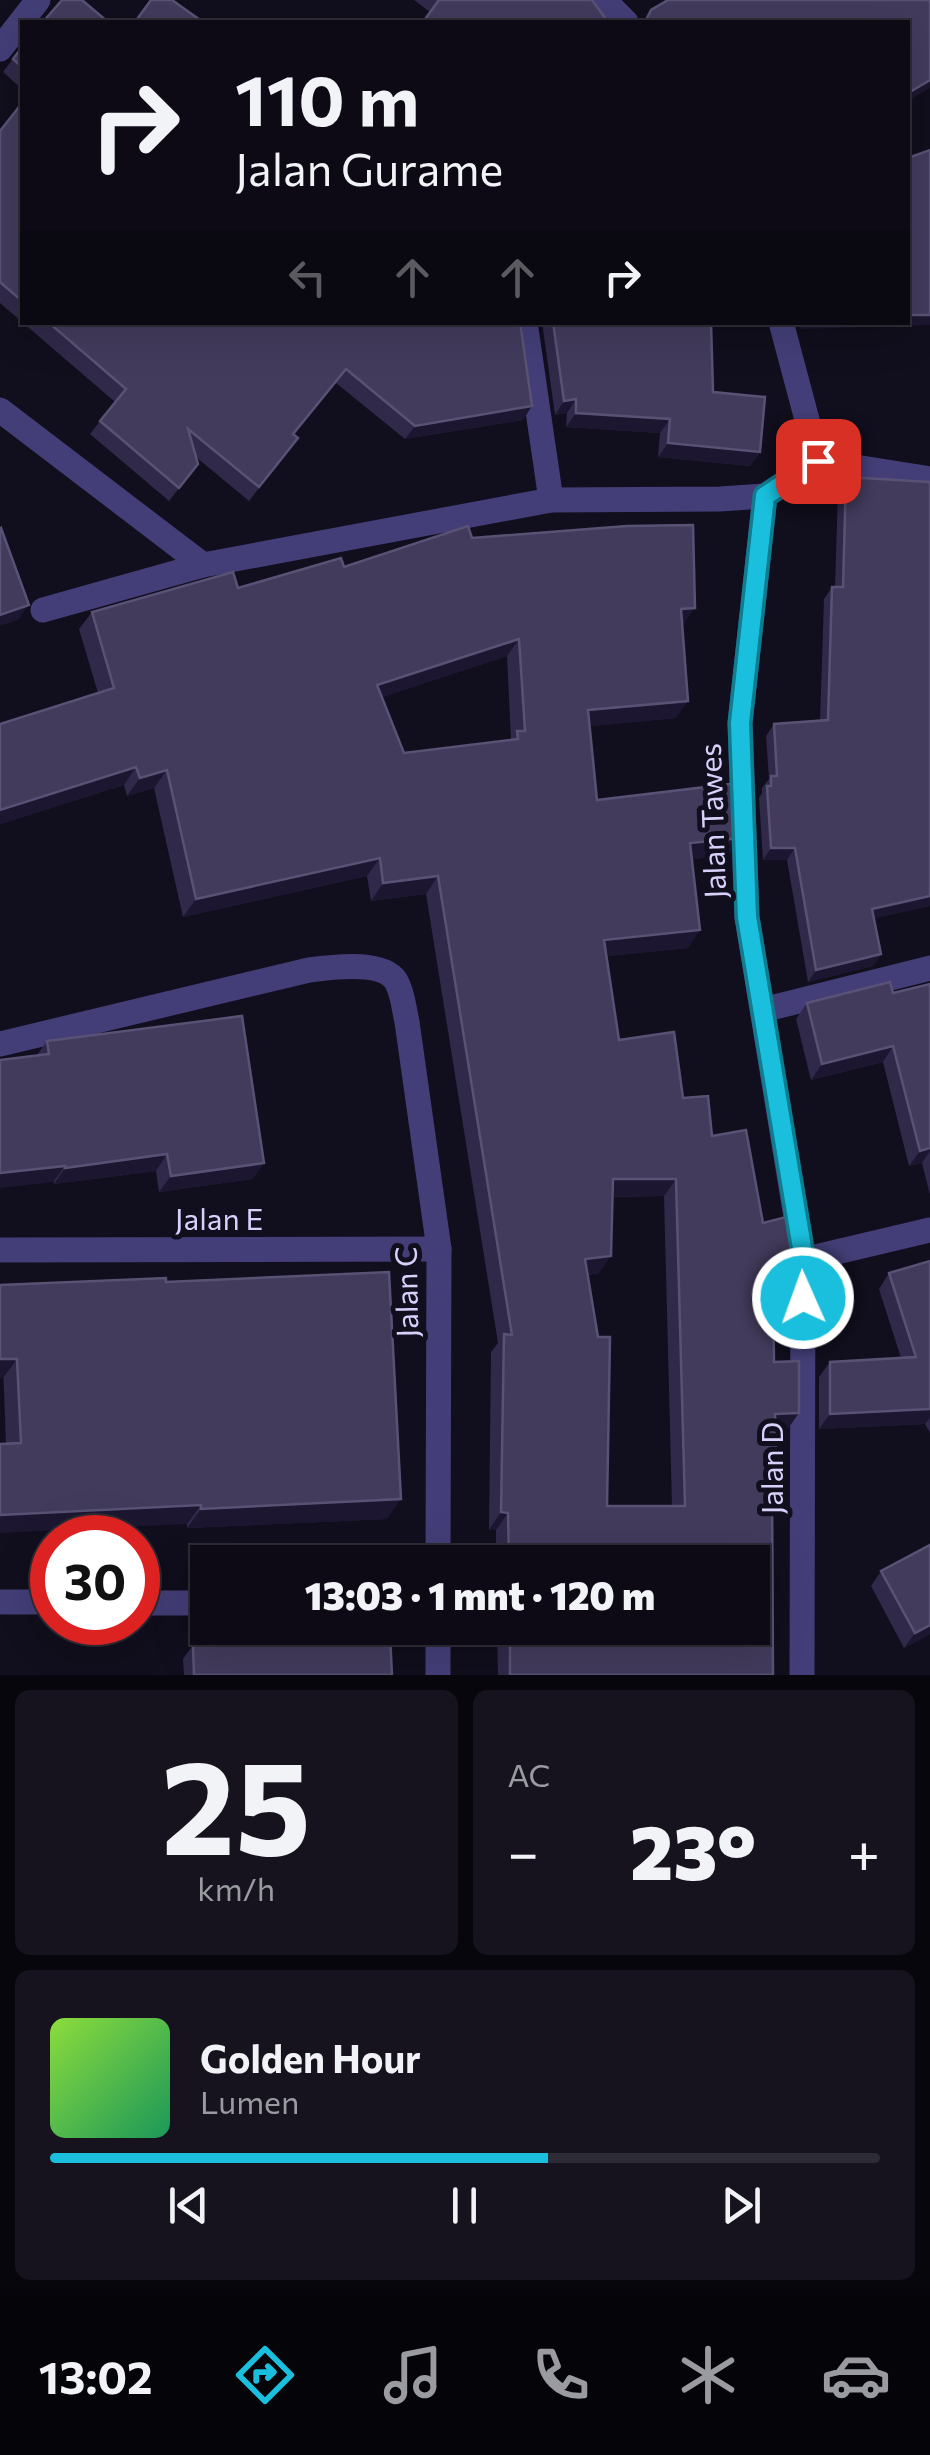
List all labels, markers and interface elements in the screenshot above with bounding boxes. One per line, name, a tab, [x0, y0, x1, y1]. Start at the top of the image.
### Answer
text: 110 m	[235, 55, 419, 140]
icon: right	[70, 60, 200, 190]
text: Jalan Gurame	[235, 140, 503, 195]
icon: left	[280, 250, 335, 305]
icon: ahead	[385, 250, 440, 305]
icon: ahead	[490, 250, 545, 305]
icon: right	[595, 250, 650, 305]
pin	[776, 419, 861, 504]
icon: arrive	[791, 434, 846, 489]
street label: Jalan Tawes	[690, 743, 732, 899]
street label: Jalan E	[175, 1199, 263, 1236]
street label: Jalan C	[386, 1246, 424, 1338]
position arrow	[751, 1246, 855, 1350]
street label: Jalan D	[752, 1422, 789, 1514]
speed limit sign: 30	[30, 1515, 160, 1645]
text: 13:03 · 1 mnt · 120 m	[305, 1571, 655, 1618]
text: 25	[161, 1723, 311, 1882]
text: AC	[508, 1754, 551, 1794]
text: 23°	[630, 1804, 756, 1895]
text: −	[508, 1817, 539, 1884]
text: +	[848, 1817, 880, 1884]
text: km/h	[197, 1868, 275, 1908]
text: Golden Hour	[200, 2034, 421, 2081]
text: Lumen	[200, 2081, 299, 2121]
icon: previous	[161, 2178, 216, 2233]
icon: pause	[437, 2178, 492, 2233]
icon: next	[714, 2178, 769, 2233]
icon: directions	[230, 2340, 300, 2410]
icon: music	[378, 2340, 448, 2410]
icon: phone	[526, 2340, 596, 2410]
icon: climate	[673, 2340, 743, 2410]
icon: car	[821, 2340, 891, 2410]
text: 13:02	[39, 2348, 153, 2403]

